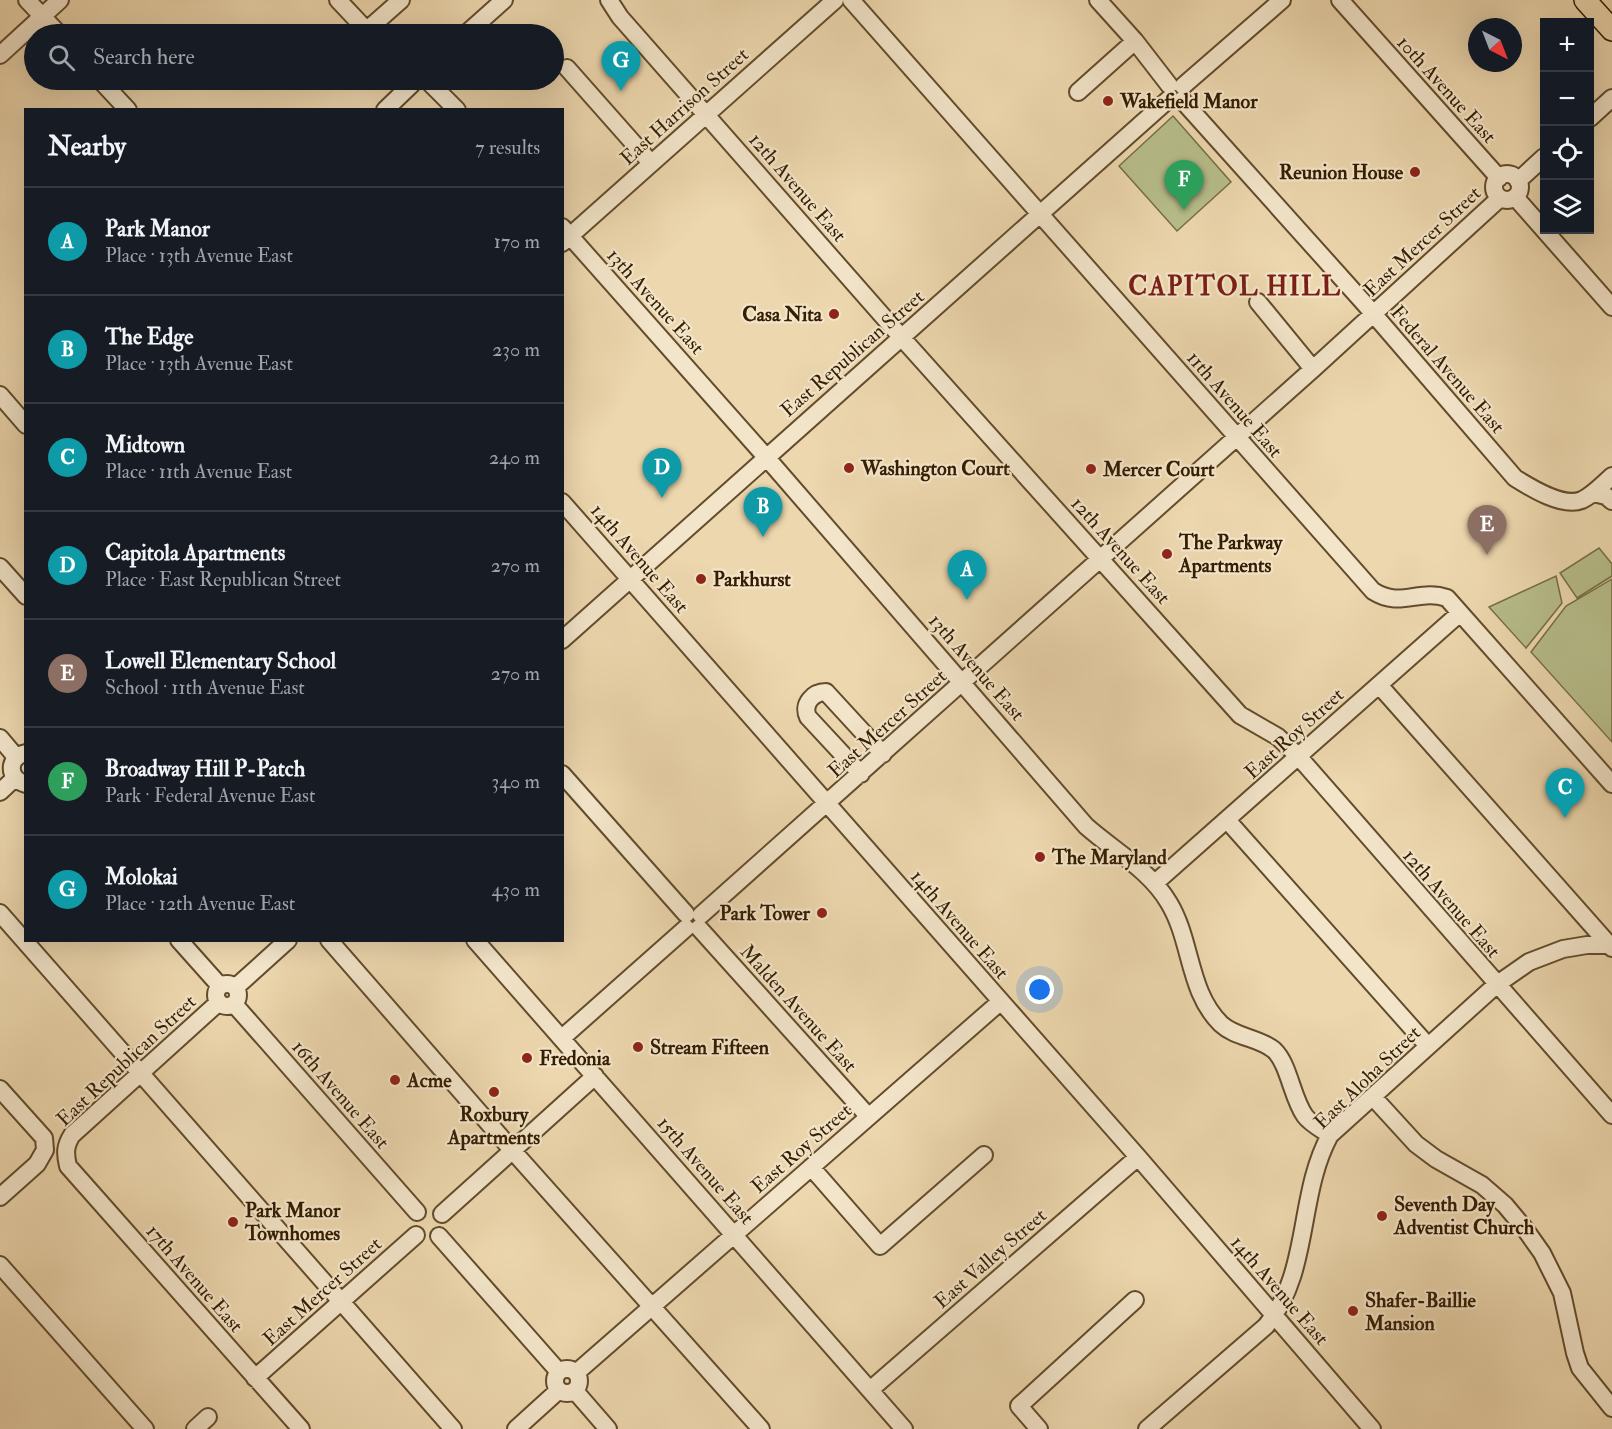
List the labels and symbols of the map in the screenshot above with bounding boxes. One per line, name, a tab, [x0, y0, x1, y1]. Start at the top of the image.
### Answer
north arrow	[1468, 18, 1522, 72]
street label: 10th Avenue East	[1392, 30, 1502, 149]
pin: G	[602, 42, 640, 91]
street label: East Harrison Street	[615, 42, 754, 171]
place label: Wakefield Manor	[1119, 89, 1258, 114]
marker: Wakefield Manor	[1101, 94, 1115, 108]
street label: 12th Avenue East	[743, 128, 852, 247]
pin: F	[1164, 160, 1204, 210]
place label: Reunion House	[1279, 160, 1404, 185]
marker: Reunion House	[1408, 165, 1422, 179]
street label: East Mercer Street	[1359, 180, 1487, 302]
street label: 13th Avenue East	[601, 243, 710, 360]
district label: CAPITOL HILL	[1128, 271, 1342, 303]
street label: East Republican Street	[775, 284, 930, 423]
street label: Federal Avenue East	[1385, 300, 1510, 439]
place label: Casa Nita	[742, 302, 823, 327]
marker: Casa Nita	[827, 307, 841, 321]
street label: 11th Avenue East	[1181, 346, 1288, 463]
pin: D	[642, 448, 682, 498]
place label: Washington Court	[860, 456, 1010, 482]
place label: Mercer Court	[1102, 457, 1215, 482]
marker: Washington Court	[842, 461, 856, 475]
marker: Mercer Court	[1084, 462, 1098, 476]
pin: B	[744, 488, 783, 537]
street label: 12th Avenue East	[1066, 491, 1176, 610]
street label: 14th Avenue East	[585, 498, 694, 619]
pin: E	[1468, 506, 1506, 555]
place label: The Parkway Apartments	[1178, 530, 1283, 579]
marker: The Parkway Apartments	[1160, 547, 1174, 561]
pin: A	[948, 550, 986, 600]
place label: Parkhurst	[713, 567, 791, 592]
marker: Parkhurst	[694, 572, 708, 586]
street label: 13th Avenue East	[923, 609, 1030, 727]
street label: East Mercer Street	[823, 663, 952, 783]
street label: East Roy Street	[1240, 682, 1350, 784]
pin: C	[1546, 768, 1584, 818]
street label: 12th Avenue East	[1397, 844, 1506, 963]
place label: The Maryland	[1051, 845, 1167, 871]
marker: The Maryland	[1033, 850, 1047, 864]
street label: 14th Avenue East	[905, 864, 1014, 985]
place label: Park Tower	[720, 901, 811, 926]
marker: Park Tower	[815, 906, 829, 920]
street label: Malden Avenue East	[735, 939, 863, 1078]
your location	[1025, 975, 1054, 1004]
street label: East Republican Street	[51, 989, 203, 1132]
street label: East Aloha Street	[1309, 1020, 1426, 1134]
street label: 16th Avenue East	[286, 1035, 395, 1154]
place label: Stream Fifteen	[650, 1035, 770, 1060]
marker: Stream Fifteen	[631, 1040, 645, 1054]
place label: Fredonia	[539, 1046, 611, 1071]
marker: Fredonia	[520, 1051, 534, 1065]
place label: Acme	[406, 1068, 452, 1093]
marker: Acme	[388, 1073, 402, 1087]
marker: Roxbury Apartments	[487, 1085, 501, 1099]
street label: East Roy Street	[746, 1098, 857, 1199]
place label: Roxbury Apartments	[447, 1102, 540, 1151]
street label: 15th Avenue East	[652, 1111, 760, 1230]
place label: Seventh Day Adventist Church	[1393, 1192, 1535, 1240]
place label: Park Manor Townhomes	[244, 1198, 341, 1246]
street label: East Valley Street	[929, 1202, 1052, 1314]
marker: Seventh Day Adventist Church	[1375, 1209, 1389, 1223]
marker: Park Manor Townhomes	[226, 1215, 240, 1229]
street label: 17th Avenue East	[141, 1219, 249, 1338]
street label: 14th Avenue East	[1225, 1230, 1334, 1351]
street label: East Mercer Street	[258, 1231, 387, 1351]
place label: Shafer-Baillie Mansion	[1364, 1288, 1477, 1336]
marker: Shafer-Baillie Mansion	[1346, 1304, 1360, 1318]

